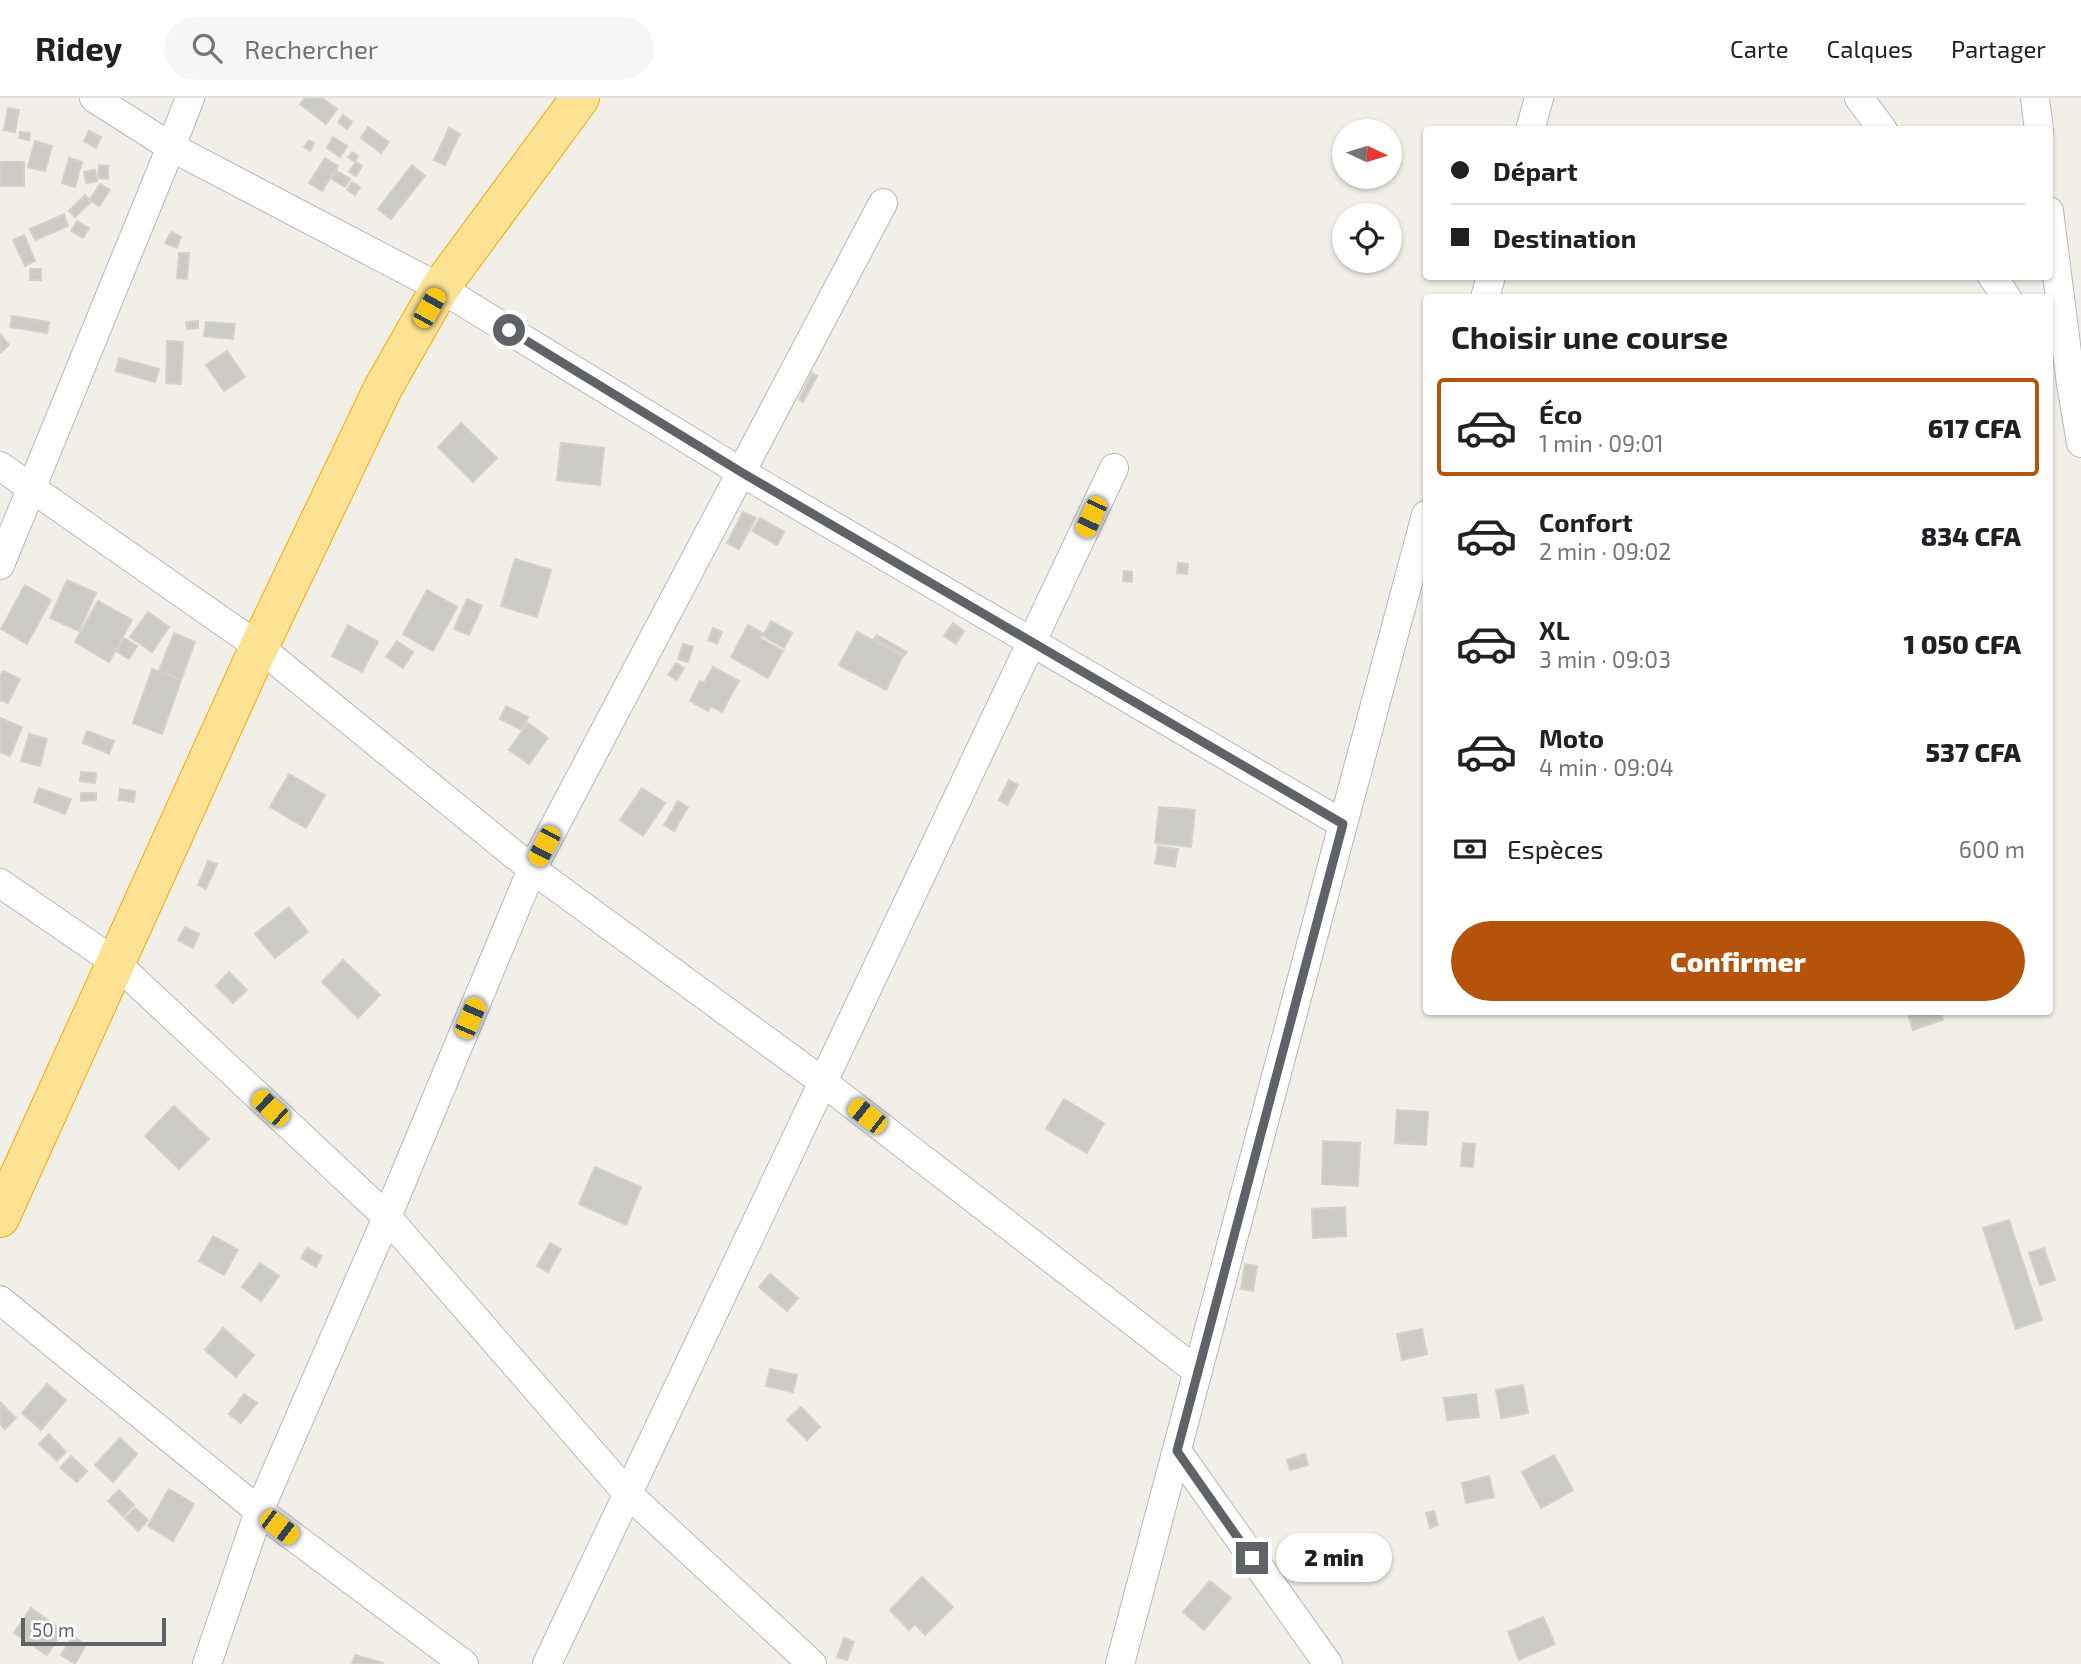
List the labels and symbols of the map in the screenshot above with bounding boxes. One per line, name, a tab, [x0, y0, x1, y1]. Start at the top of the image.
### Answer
north arrow	[1332, 119, 1402, 189]
car	[410, 285, 449, 331]
route start	[493, 314, 525, 346]
car	[1073, 494, 1110, 540]
car	[525, 823, 564, 869]
car	[453, 995, 488, 1041]
car	[248, 1086, 293, 1130]
car	[844, 1095, 891, 1137]
car	[256, 1506, 303, 1548]
callout: 2 min	[1276, 1534, 1392, 1582]
route end	[1236, 1542, 1268, 1574]
scale bar	[21, 1615, 166, 1647]

